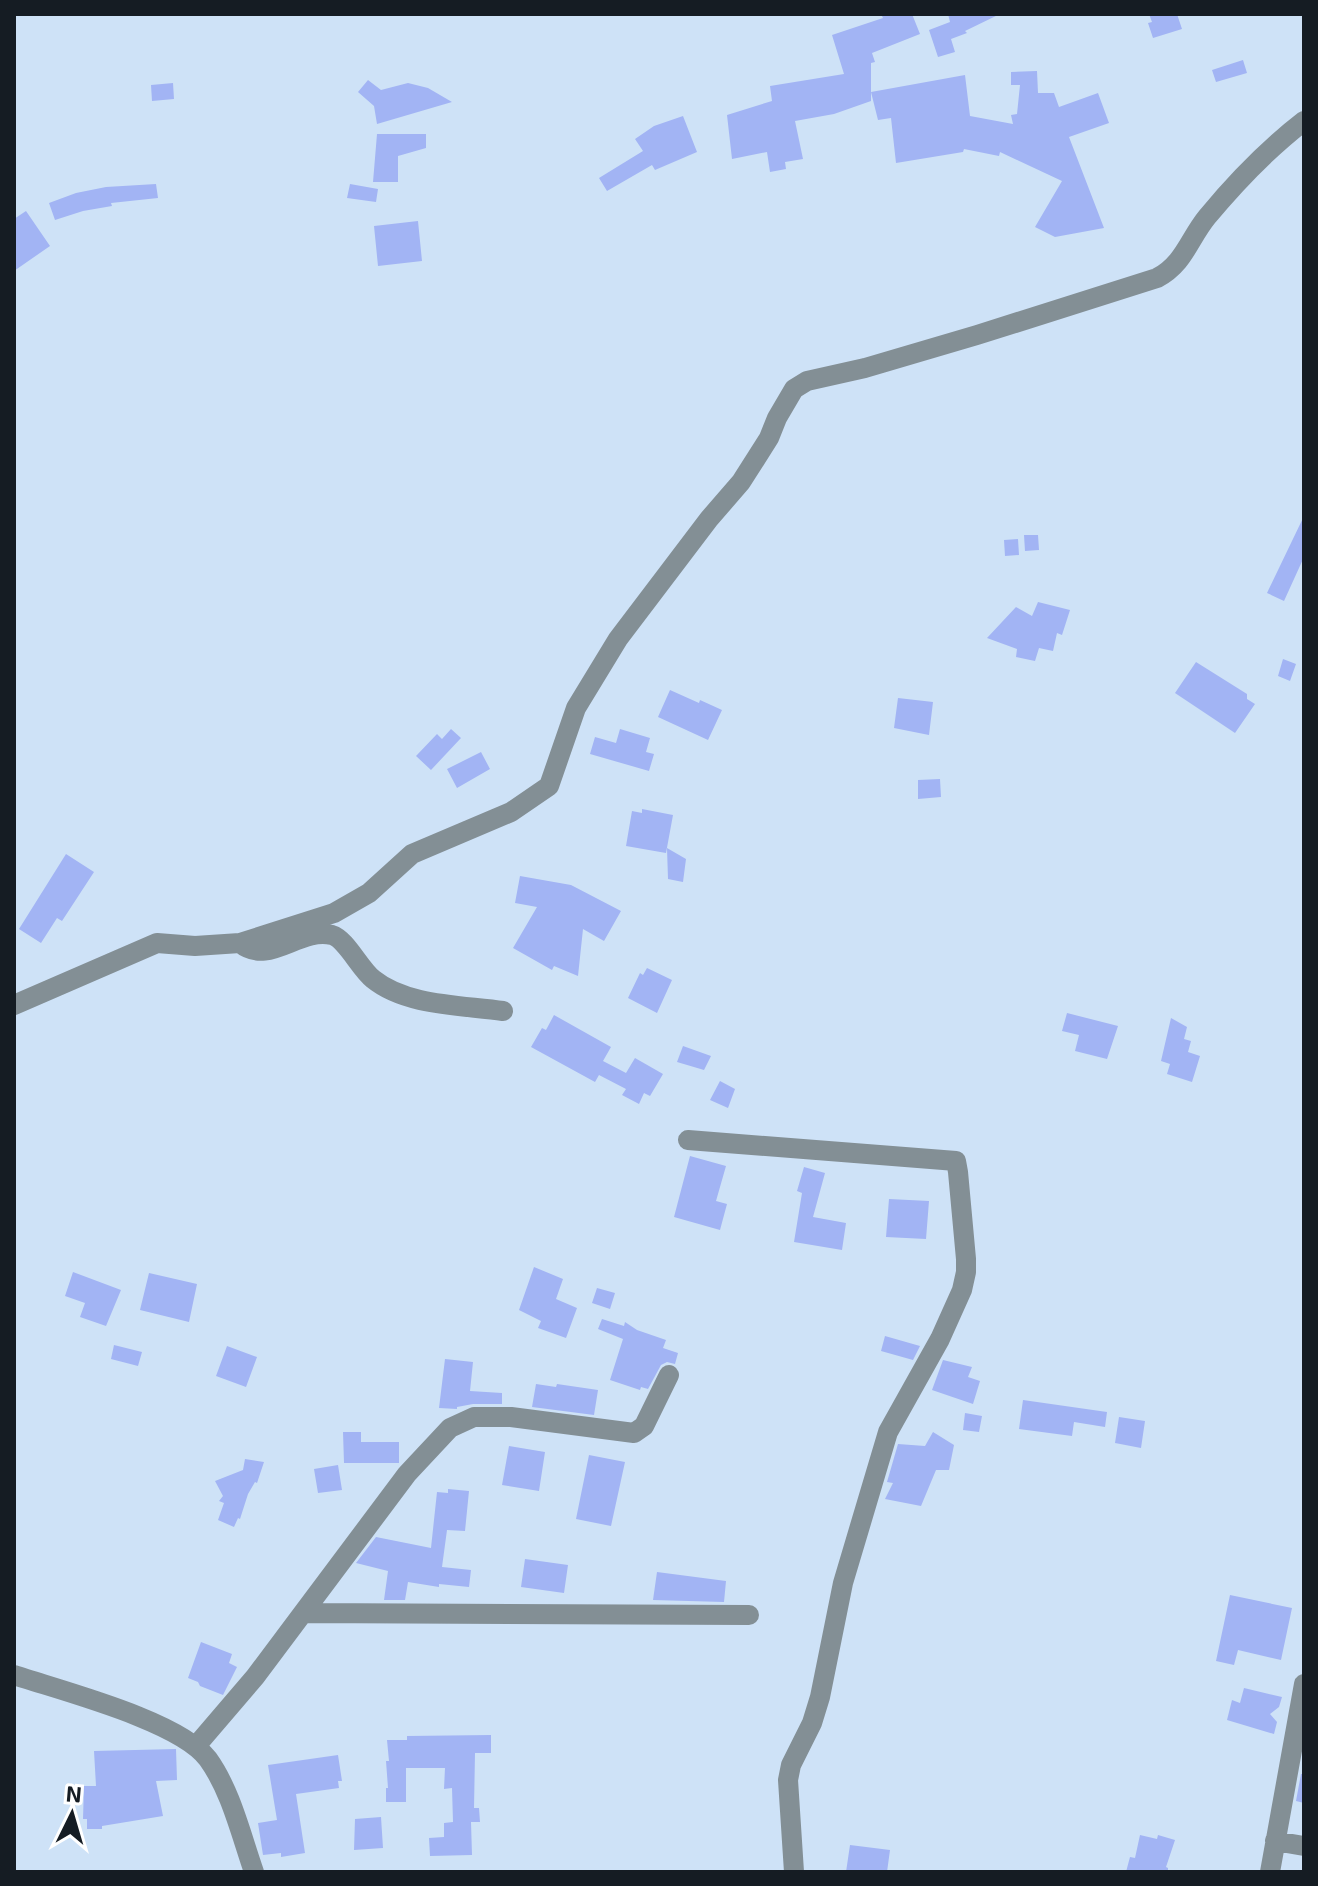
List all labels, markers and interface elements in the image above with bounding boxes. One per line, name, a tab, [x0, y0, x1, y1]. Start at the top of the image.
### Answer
north arrow	[32, 1774, 112, 1854]
text: N	[65, 1779, 83, 1807]

